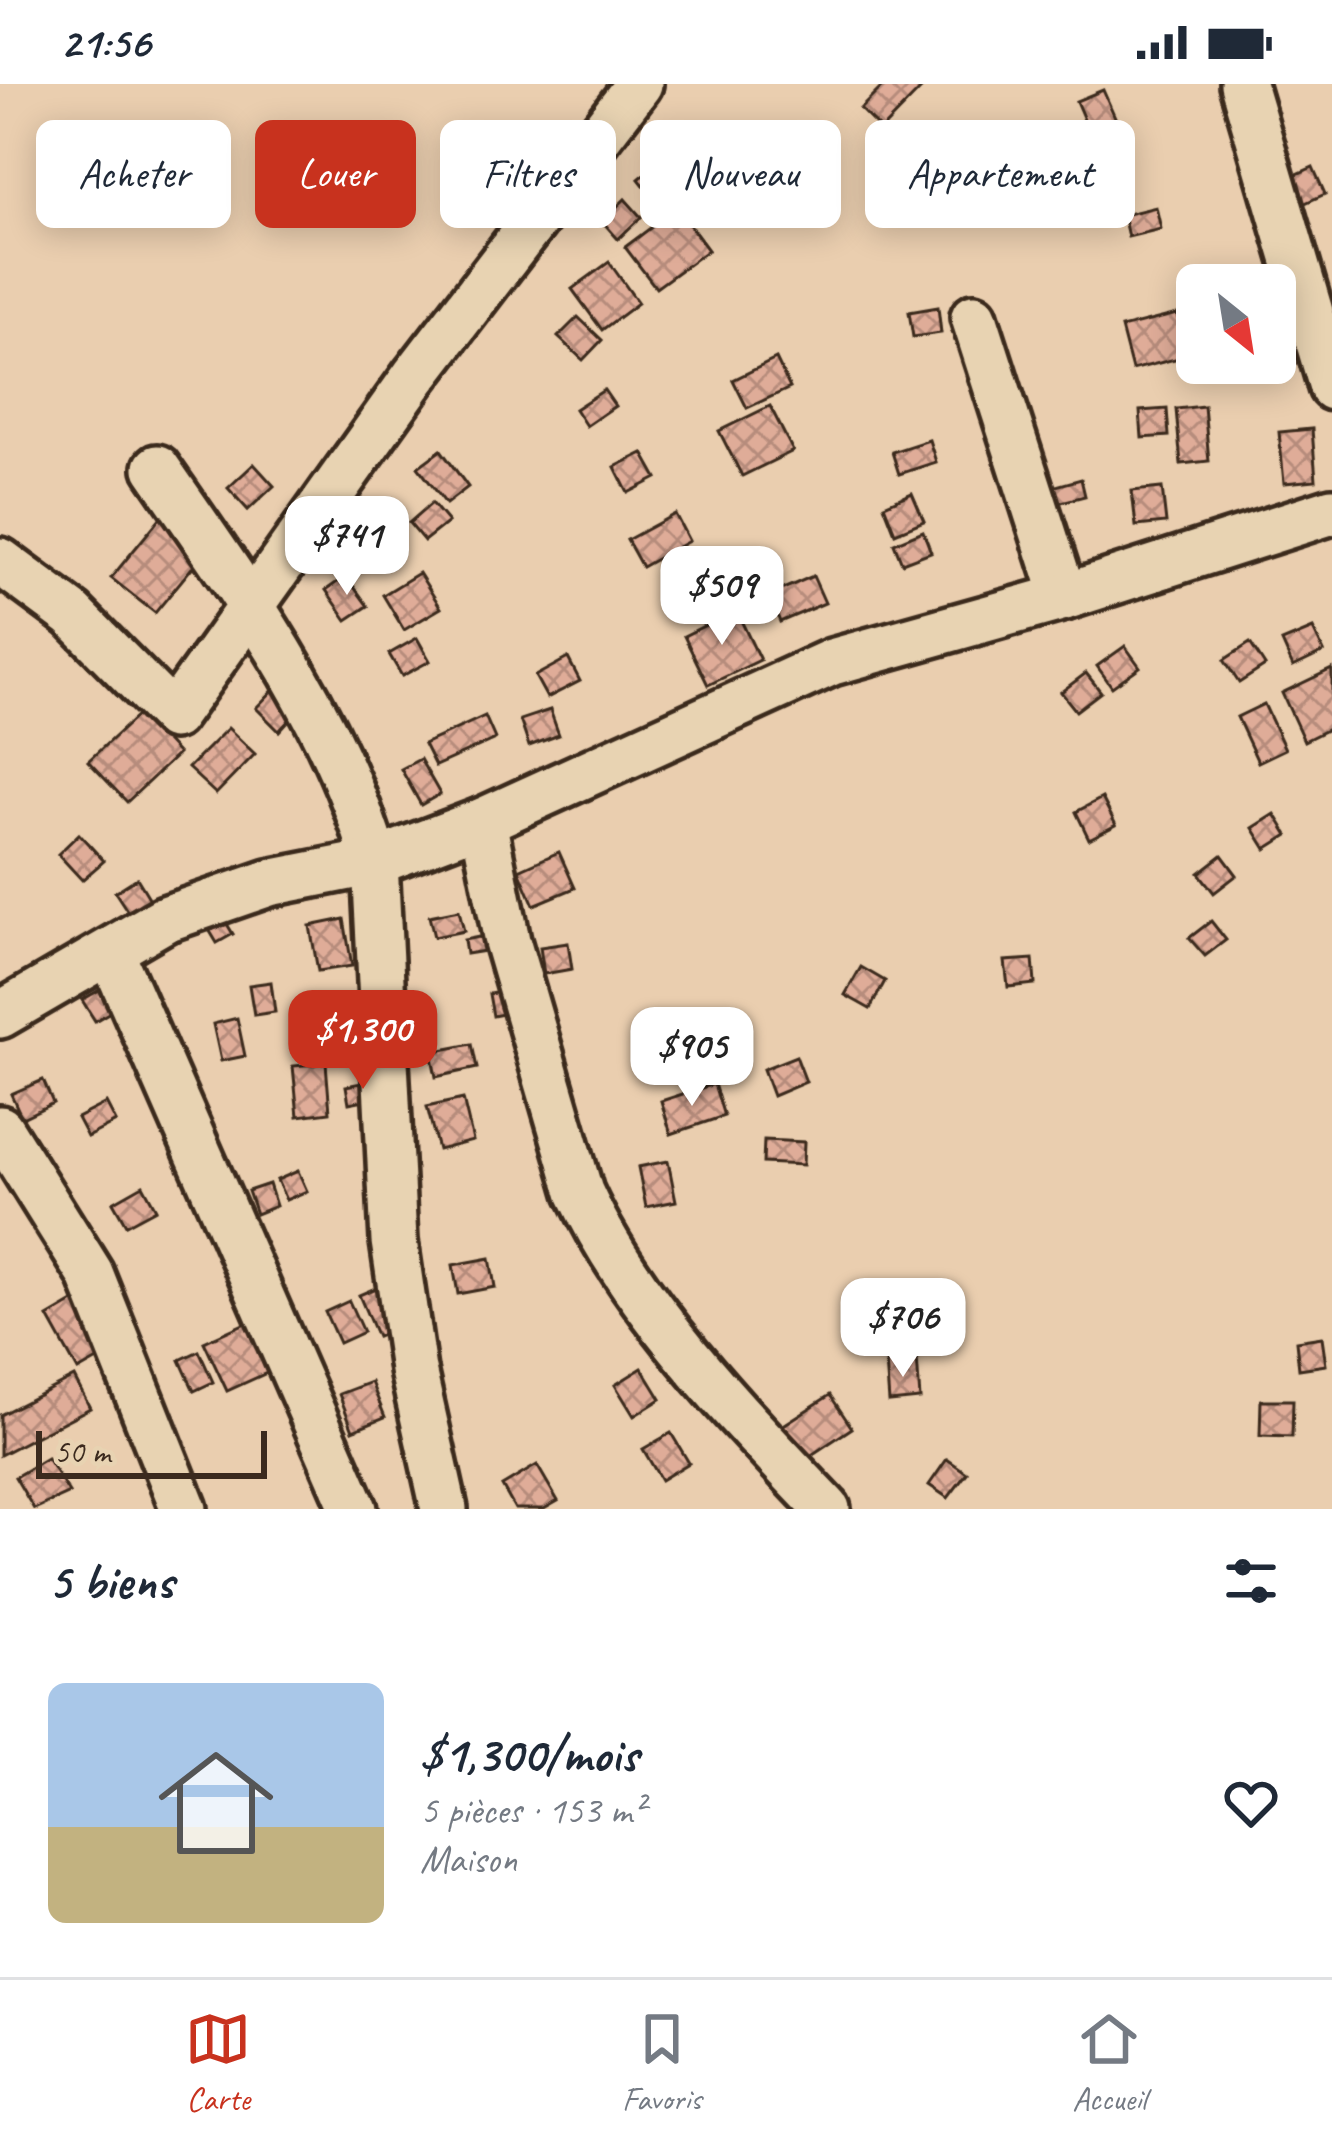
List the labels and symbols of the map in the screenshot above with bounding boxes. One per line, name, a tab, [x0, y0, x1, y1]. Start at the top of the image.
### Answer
north arrow	[1176, 264, 1296, 384]
pin: $741	[276, 496, 418, 598]
pin: $509	[651, 546, 793, 648]
pin: $1,300	[265, 990, 461, 1092]
pin: $905	[621, 1007, 763, 1109]
pin: $706	[832, 1278, 974, 1380]
scale bar	[36, 1425, 267, 1478]

